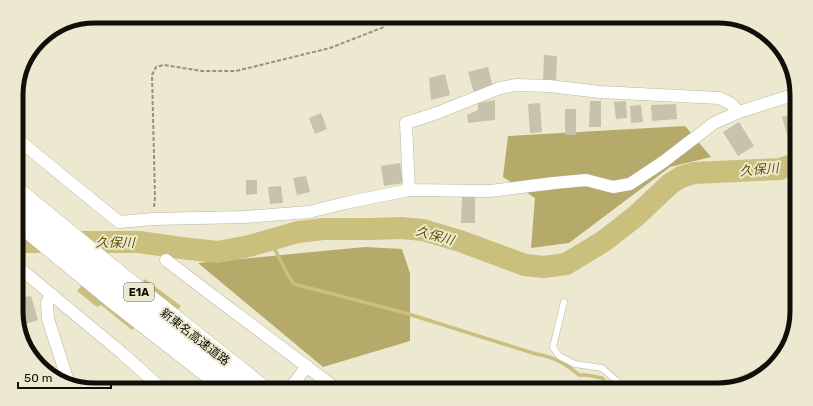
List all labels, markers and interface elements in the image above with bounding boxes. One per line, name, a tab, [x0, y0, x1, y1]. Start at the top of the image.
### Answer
water label: 久保川	[739, 160, 781, 179]
water label: 久保川	[414, 223, 458, 249]
water label: 久保川	[95, 235, 137, 250]
road number: E1A	[124, 283, 154, 301]
street label: 新東名高速道路	[158, 306, 232, 368]
scale bar	[18, 364, 111, 390]
text: 50 m	[24, 371, 52, 385]

